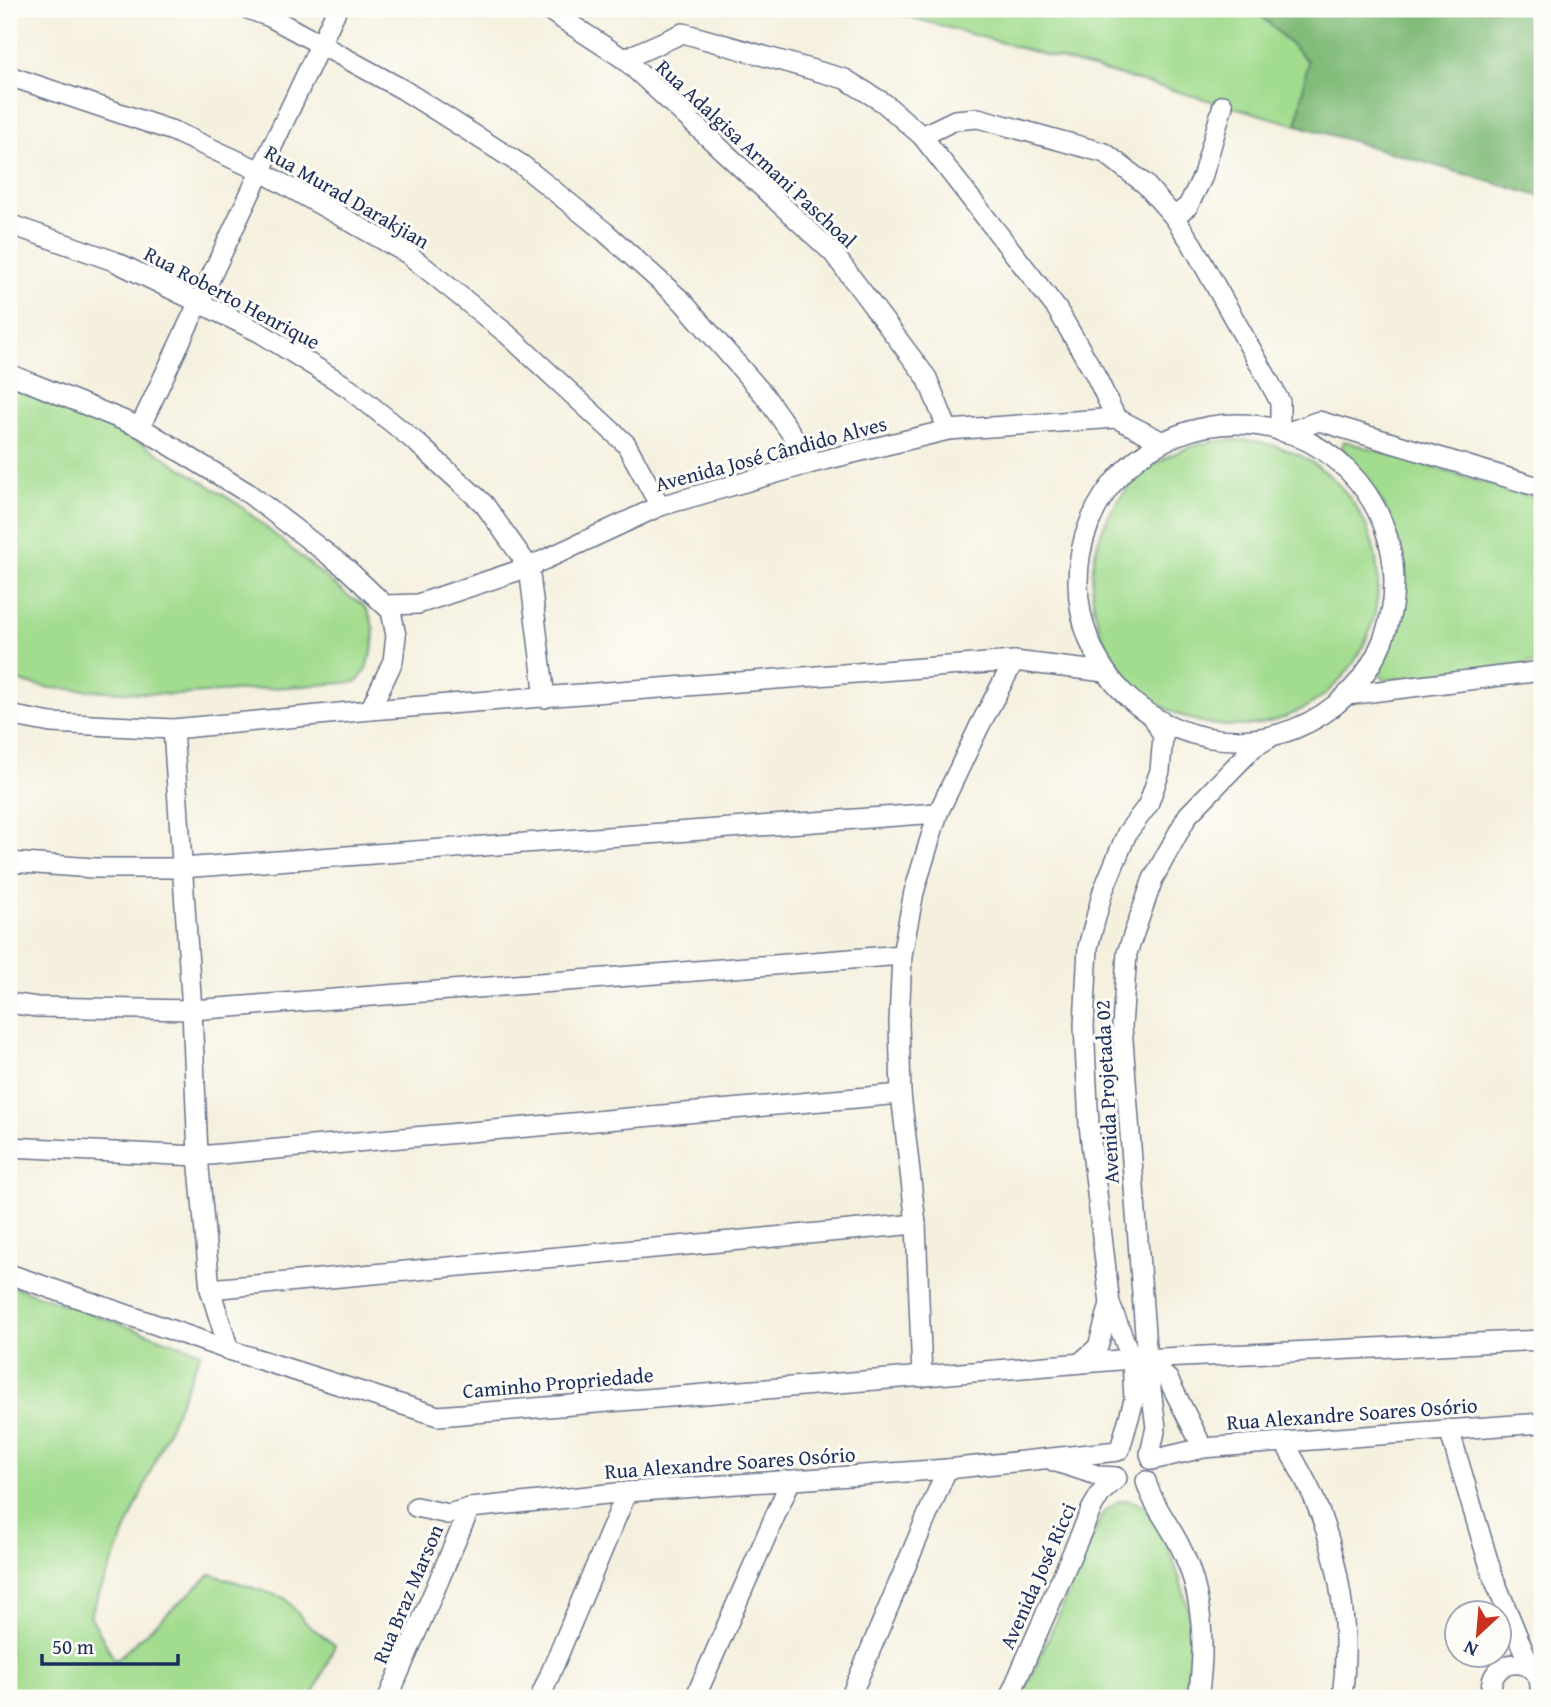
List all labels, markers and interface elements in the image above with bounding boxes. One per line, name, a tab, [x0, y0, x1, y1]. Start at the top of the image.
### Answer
street label: Rua Adalgisa Armani Paschoal	[649, 52, 864, 255]
street label: Rua Murad Darakjian	[259, 137, 436, 257]
street label: Rua Roberto Henrique	[139, 238, 326, 357]
street label: Avenida José Cândido Alves	[652, 408, 890, 499]
street label: Avenida Projetada 02	[1086, 999, 1127, 1185]
street label: Caminho Propriedade	[461, 1359, 655, 1406]
street label: Rua Alexandre Soares Osório	[1225, 1389, 1479, 1438]
street label: Rua Alexandre Soares Osório	[603, 1438, 857, 1487]
street label: Avenida José Ricci	[991, 1497, 1084, 1654]
street label: Rua Braz Marson	[364, 1519, 451, 1668]
north arrow	[1442, 1598, 1512, 1668]
scale bar	[42, 1623, 178, 1667]
text: 50 m	[52, 1631, 94, 1662]
text: N	[1458, 1634, 1482, 1665]

